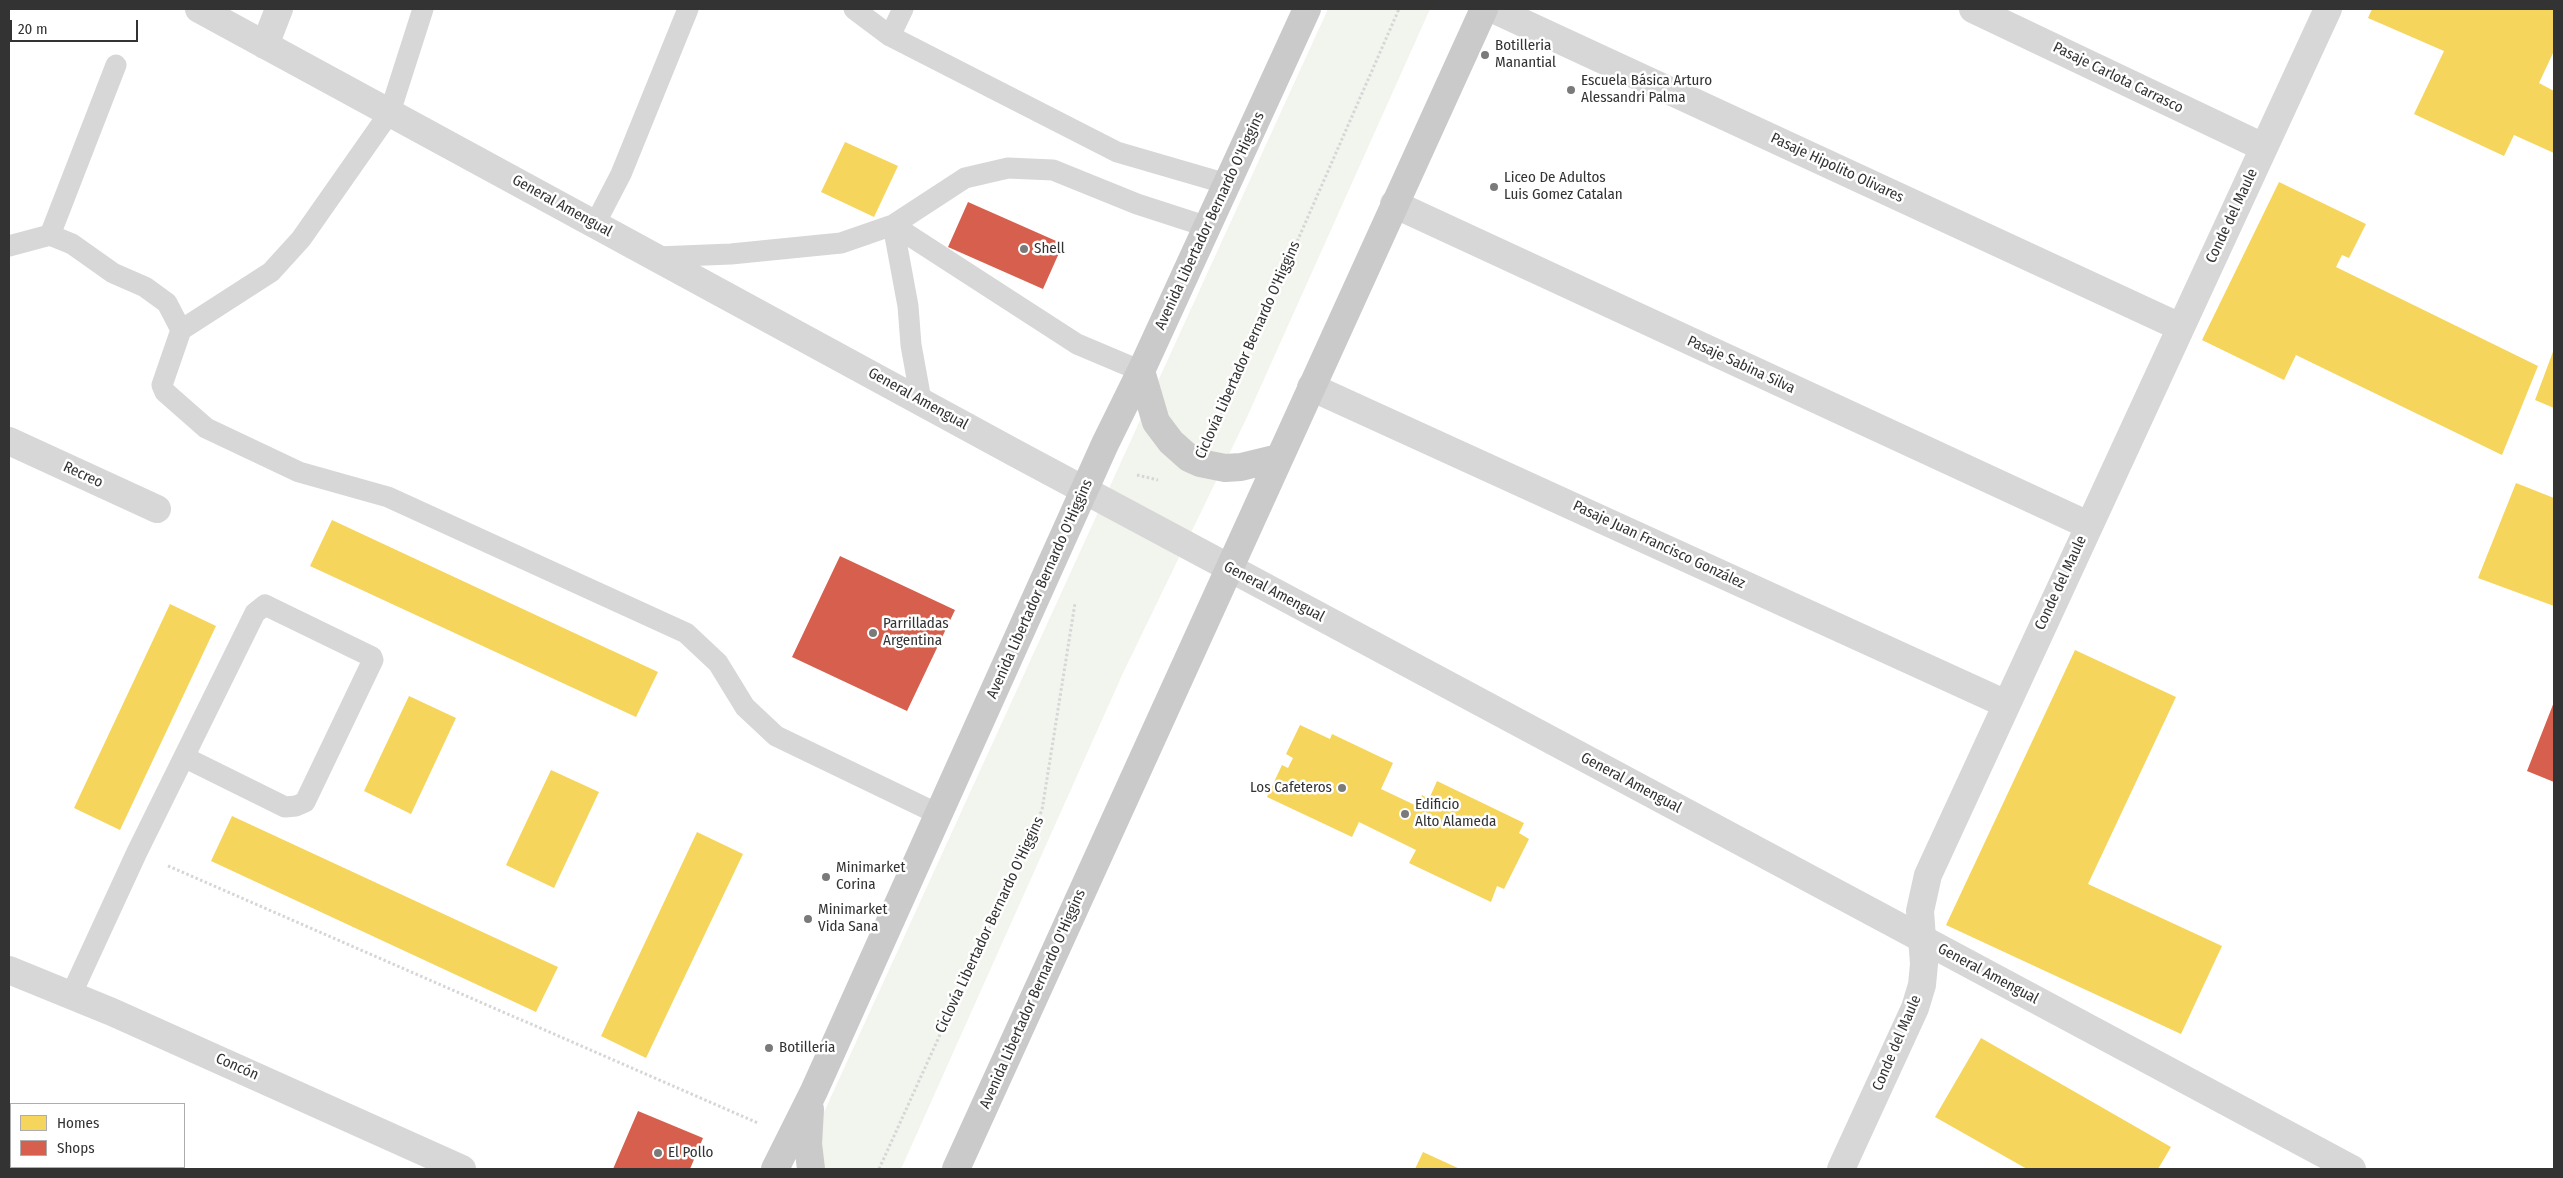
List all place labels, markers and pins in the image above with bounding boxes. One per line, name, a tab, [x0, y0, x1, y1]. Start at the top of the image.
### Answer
place label: Botilleria Manantial	[1495, 37, 1556, 72]
marker: Botilleria Manantial	[1479, 49, 1491, 61]
place label: Escuela Básica Arturo Alessandri Palma	[1581, 72, 1712, 107]
marker: Escuela Básica Arturo Alessandri Palma	[1565, 84, 1577, 96]
place label: Liceo De Adultos Luis Gomez Catalan	[1504, 169, 1623, 204]
marker: Liceo De Adultos Luis Gomez Catalan	[1488, 181, 1500, 193]
place label: Shell	[1034, 240, 1065, 258]
marker: Shell	[1018, 243, 1030, 255]
place label: Parrilladas Argentina	[883, 615, 949, 650]
marker: Parrilladas Argentina	[867, 627, 879, 639]
place label: Los Cafeteros	[1250, 779, 1332, 797]
marker: Los Cafeteros	[1336, 782, 1348, 794]
place label: Edificio Alto Alameda	[1415, 796, 1496, 831]
marker: Edificio Alto Alameda	[1399, 808, 1411, 820]
place label: Minimarket Corina	[836, 859, 905, 894]
marker: Minimarket Corina	[820, 871, 832, 883]
place label: Minimarket Vida Sana	[818, 901, 887, 936]
marker: Minimarket Vida Sana	[802, 913, 814, 925]
place label: Botilleria	[779, 1039, 835, 1057]
marker: Botilleria	[763, 1042, 775, 1054]
place label: El Pollo	[668, 1144, 713, 1162]
marker: El Pollo	[652, 1147, 664, 1159]

